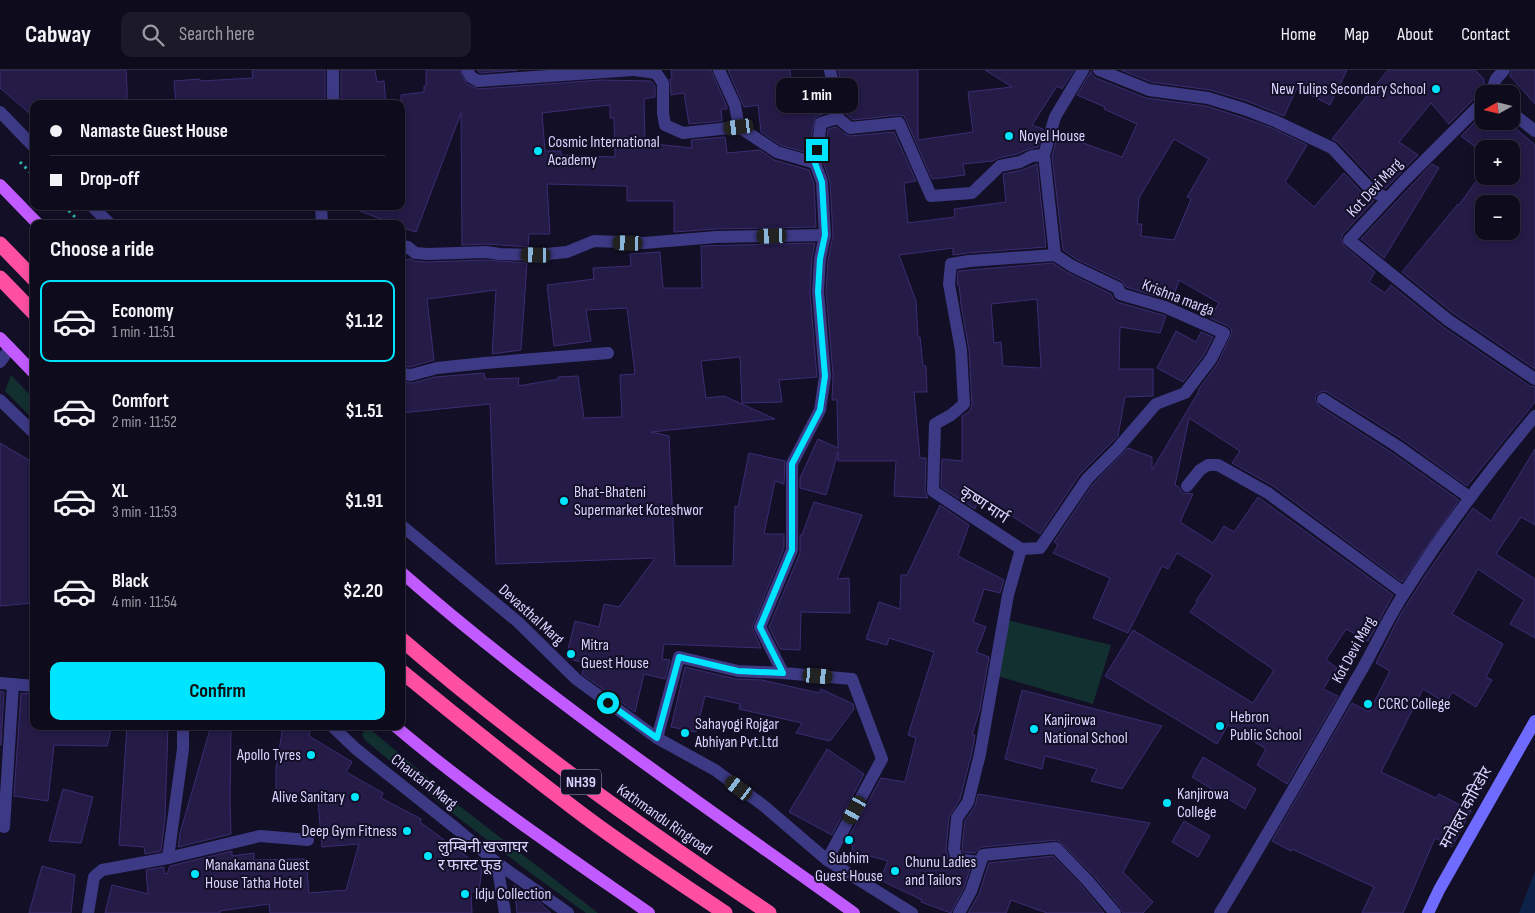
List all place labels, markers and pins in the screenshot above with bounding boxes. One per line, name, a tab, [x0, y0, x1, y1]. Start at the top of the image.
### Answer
place label: New Tulips Secondary School	[1271, 80, 1426, 99]
marker: New Tulips Secondary School	[1430, 83, 1442, 95]
place label: Noyel House	[1019, 127, 1085, 146]
marker: Noyel House	[1003, 130, 1015, 142]
place label: Cosmic International Academy	[547, 133, 660, 170]
marker: Cosmic International Academy	[532, 145, 544, 157]
place label: Bhat-Bhateni Supermarket Koteshwor	[574, 483, 704, 520]
marker: Bhat-Bhateni Supermarket Koteshwor	[558, 495, 570, 507]
place label: Mitra Guest House	[581, 636, 649, 673]
marker: Mitra Guest House	[565, 648, 577, 660]
place label: CCRC College	[1378, 695, 1450, 714]
marker: CCRC College	[1362, 698, 1374, 710]
place label: Hebron Public School	[1230, 708, 1302, 745]
place label: Kanjirowa National School	[1044, 711, 1128, 748]
place label: Sahayogi Rojgar Abhiyan Pvt.Ltd	[694, 715, 779, 752]
marker: Hebron Public School	[1214, 720, 1226, 732]
marker: Kanjirowa National School	[1028, 723, 1040, 735]
marker: Sahayogi Rojgar Abhiyan Pvt.Ltd	[679, 727, 691, 739]
place label: Apollo Tyres	[236, 746, 301, 765]
marker: Apollo Tyres	[305, 749, 317, 761]
place label: Kanjirowa College	[1177, 785, 1229, 822]
place label: Alive Sanitary	[271, 788, 345, 807]
marker: Alive Sanitary	[349, 791, 361, 803]
marker: Kanjirowa College	[1161, 797, 1173, 809]
place label: Deep Gym Fitness	[302, 822, 397, 841]
marker: Deep Gym Fitness	[401, 825, 413, 837]
marker: Subhim Guest House	[843, 834, 855, 846]
place label: लुम्बिनी खजाघर र फास्ट फूड	[438, 838, 528, 875]
place label: Subhim Guest House	[815, 849, 883, 886]
marker: लुम्बिनी खजाघर र फास्ट फूड	[422, 850, 434, 862]
place label: Chunu Ladies and Tailors	[905, 853, 977, 890]
place label: Manakamana Guest House Tatha Hotel	[205, 856, 310, 893]
marker: Chunu Ladies and Tailors	[889, 865, 901, 877]
marker: Manakamana Guest House Tatha Hotel	[189, 868, 201, 880]
place label: Idju Collection	[475, 885, 551, 904]
marker: Idju Collection	[459, 888, 471, 900]

